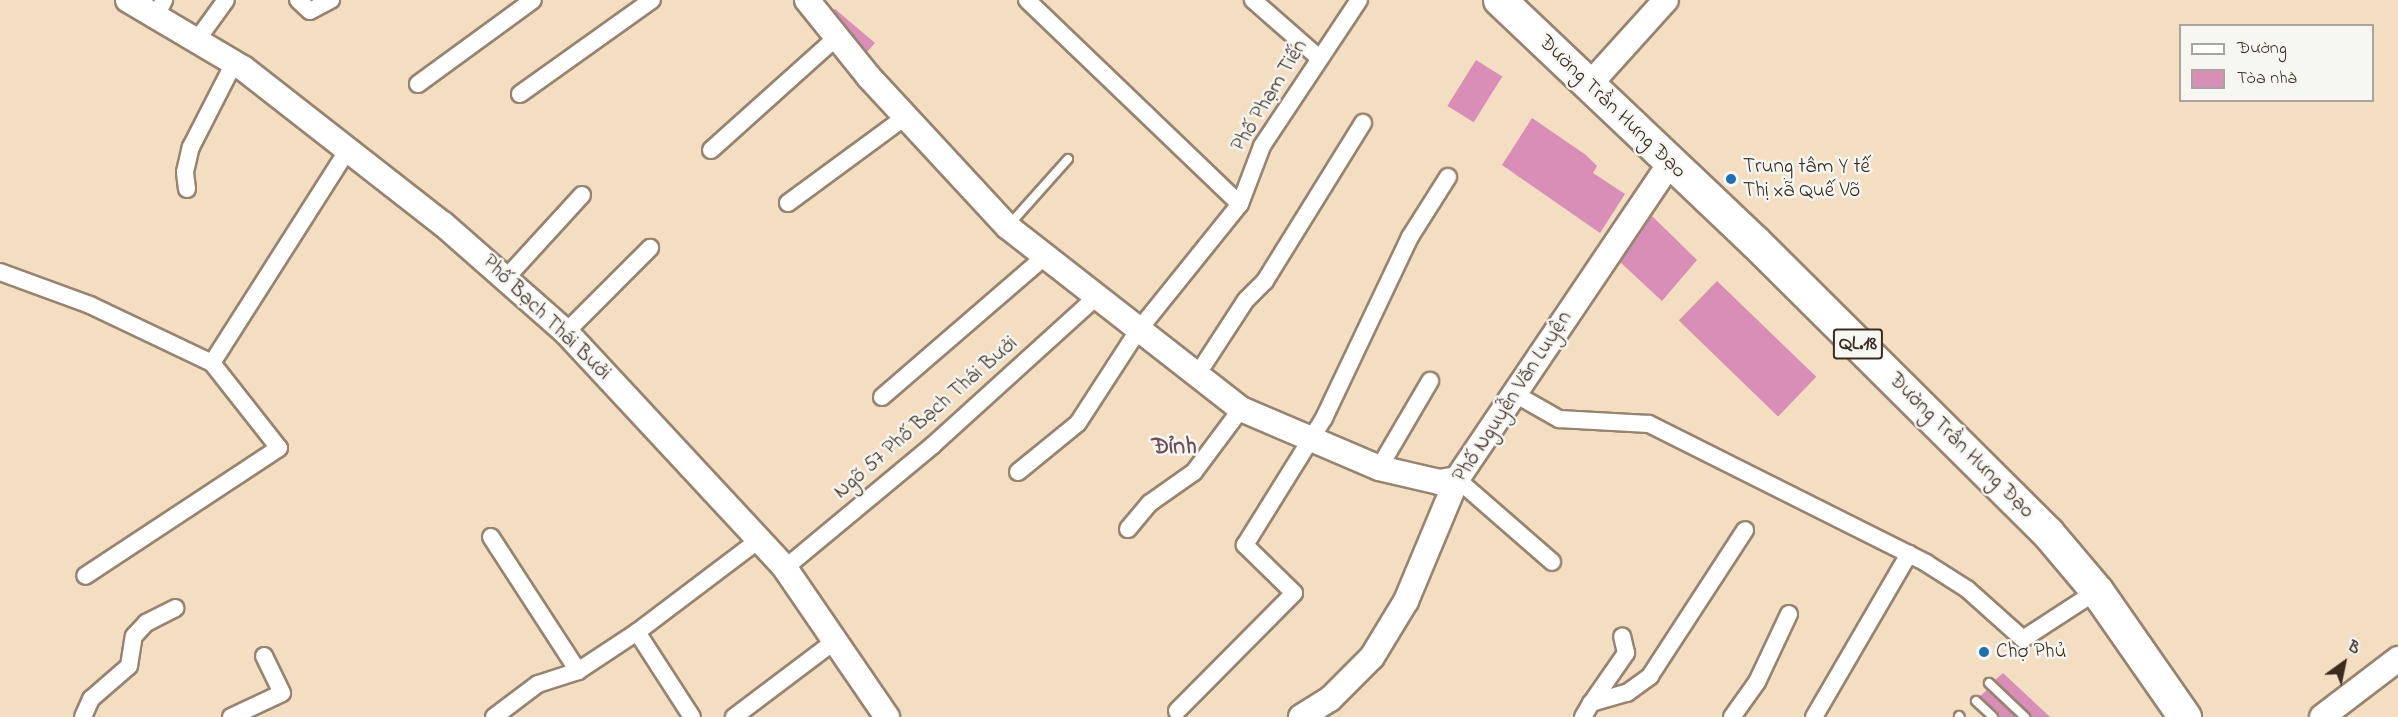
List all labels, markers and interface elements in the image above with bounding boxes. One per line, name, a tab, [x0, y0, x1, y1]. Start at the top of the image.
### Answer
legend	[2179, 24, 2374, 102]
street label: Đường Trần Hưng Đạo	[1533, 30, 1691, 184]
street label: Phố Phạm Tiến	[1227, 35, 1313, 157]
text: Đường	[2237, 36, 2287, 62]
text: Tòa nhà	[2237, 66, 2297, 92]
place label: Trung tâm Y tế Thị xã Quế Võ	[1743, 154, 1870, 204]
marker: Trung tâm Y tế Thị xã Quế Võ	[1724, 172, 1738, 186]
street label: Phố Bạch Thái Bưởi	[476, 250, 616, 386]
street label: Phố Nguyễn Văn Luyện	[1448, 307, 1578, 487]
road number: QL.18	[1832, 327, 1884, 361]
street label: Ngõ 57 Phố Bạch Thái Bưởi	[829, 331, 1023, 505]
street label: Đường Trần Hưng Đạo	[1883, 368, 2039, 524]
district label: Đỉnh	[1151, 434, 1197, 462]
north arrow	[2314, 633, 2374, 693]
text: B	[2343, 635, 2365, 661]
place label: Chợ Phủ	[1996, 639, 2066, 665]
marker: Chợ Phủ	[1977, 645, 1991, 659]

